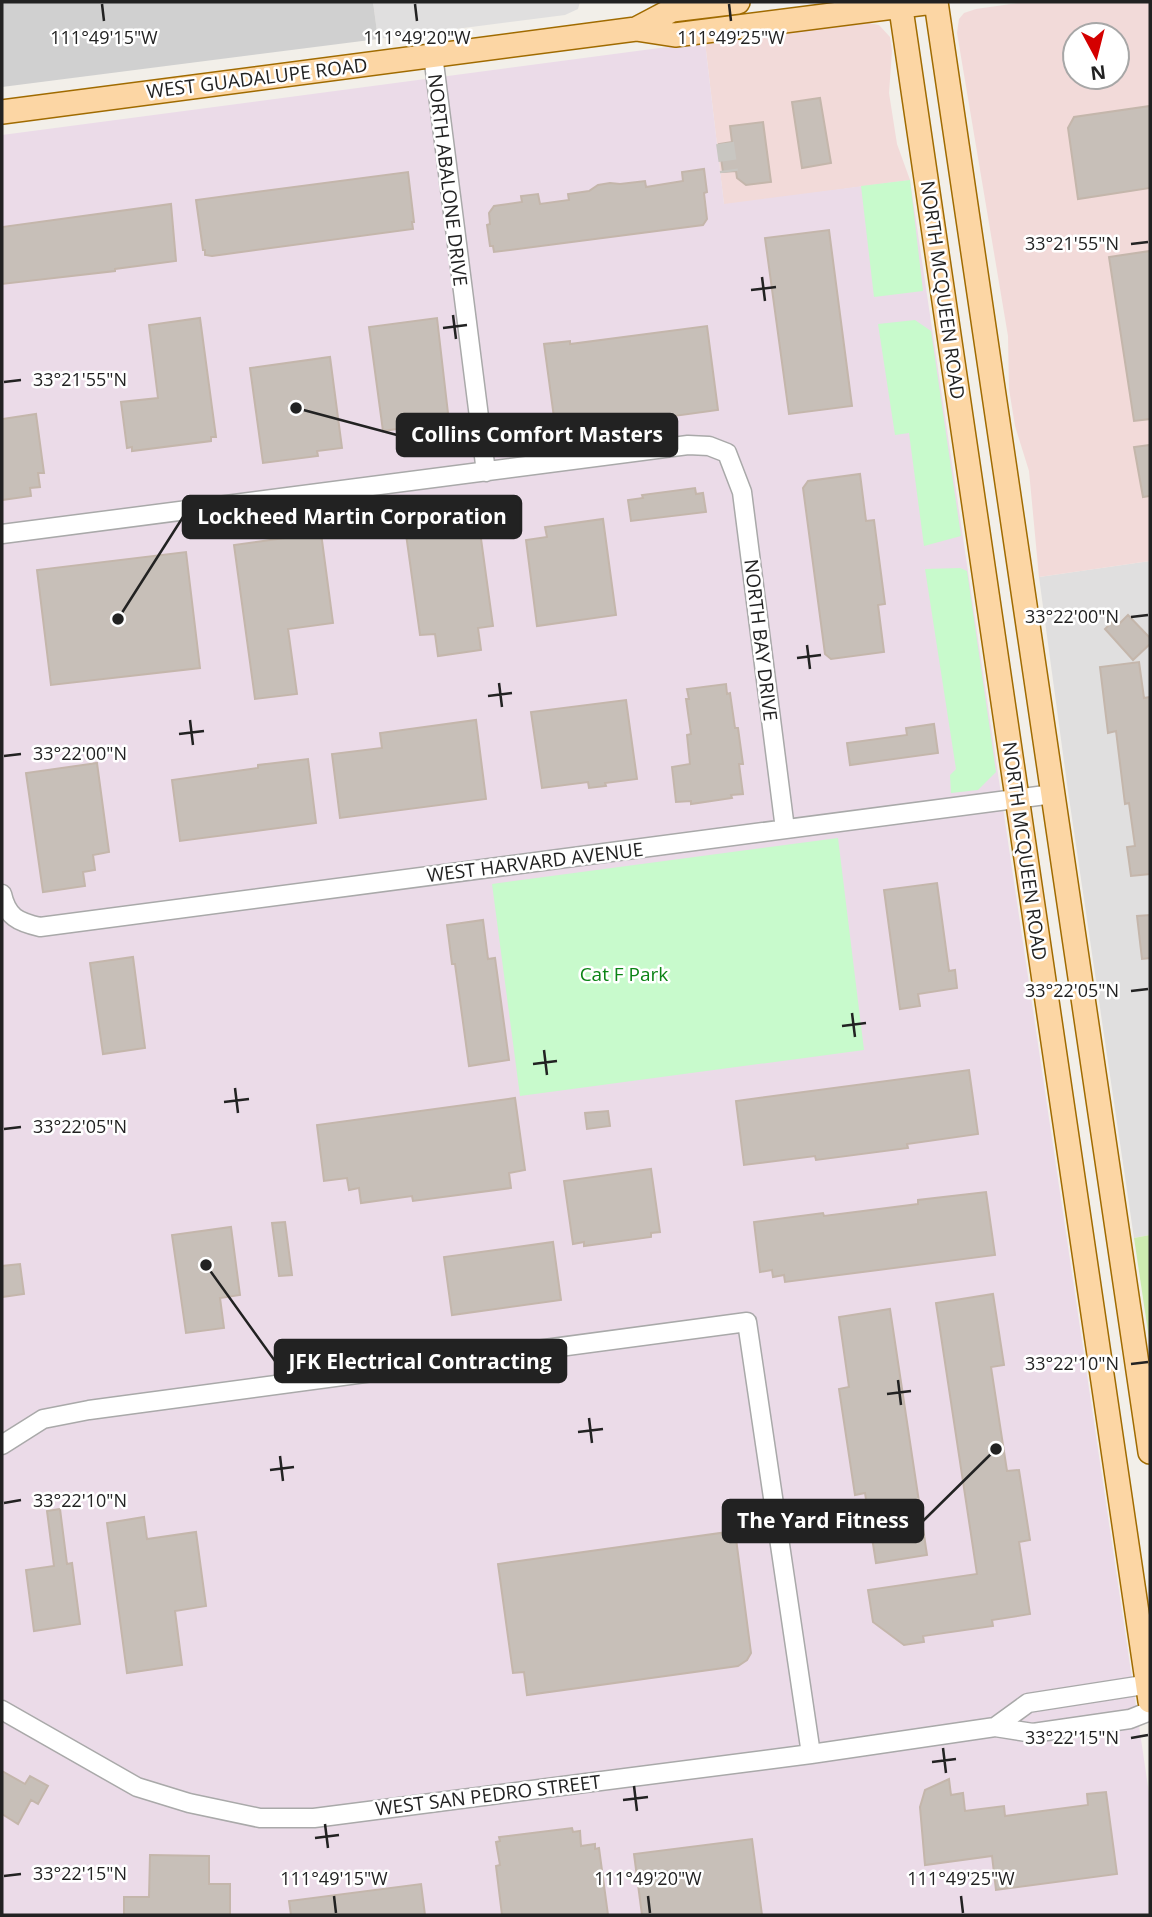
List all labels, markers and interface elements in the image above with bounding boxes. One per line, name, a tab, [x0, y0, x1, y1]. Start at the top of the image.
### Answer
north arrow	[1061, 21, 1131, 91]
text: 111°49'15"W	[50, 25, 158, 49]
text: 111°49'20"W	[363, 25, 471, 49]
text: 111°49'25"W	[677, 25, 785, 49]
street label: WEST GUADALUPE ROAD	[145, 52, 369, 104]
text: N	[1089, 59, 1107, 87]
street label: NORTH ABALONE DRIVE	[422, 72, 474, 288]
street label: NORTH MCQUEEN ROAD	[915, 179, 971, 401]
text: 33°21'55"N	[1025, 231, 1119, 255]
text: 33°21'55"N	[33, 367, 127, 391]
callout: Collins Comfort Masters	[397, 414, 677, 456]
text: Collins Comfort Masters	[411, 420, 663, 448]
callout: Lockheed Martin Corporation	[183, 496, 521, 538]
text: Lockheed Martin Corporation	[197, 502, 507, 530]
street label: NORTH BAY DRIVE	[738, 558, 784, 722]
text: 33°22'00"N	[1025, 604, 1119, 628]
street label: NORTH MCQUEEN ROAD	[997, 740, 1053, 962]
text: 33°22'00"N	[33, 741, 127, 765]
street label: WEST HARVARD AVENUE	[425, 836, 645, 888]
park label: Cat F Park	[580, 961, 668, 987]
text: 33°22'05"N	[1025, 978, 1119, 1002]
text: 33°22'05"N	[33, 1114, 127, 1138]
callout: JFK Electrical Contracting	[275, 1340, 566, 1382]
text: JFK Electrical Contracting	[286, 1347, 552, 1375]
text: 33°22'10"N	[1025, 1351, 1119, 1375]
text: 33°22'10"N	[33, 1488, 127, 1512]
callout: The Yard Fitness	[723, 1500, 923, 1542]
text: The Yard Fitness	[737, 1506, 909, 1534]
text: 33°22'15"N	[1025, 1725, 1119, 1749]
street label: WEST SAN PEDRO STREET	[374, 1768, 603, 1822]
text: 33°22'15"N	[33, 1861, 127, 1885]
text: 111°49'15"W	[280, 1866, 388, 1890]
text: 111°49'20"W	[594, 1866, 702, 1890]
text: 111°49'25"W	[907, 1866, 1015, 1890]

